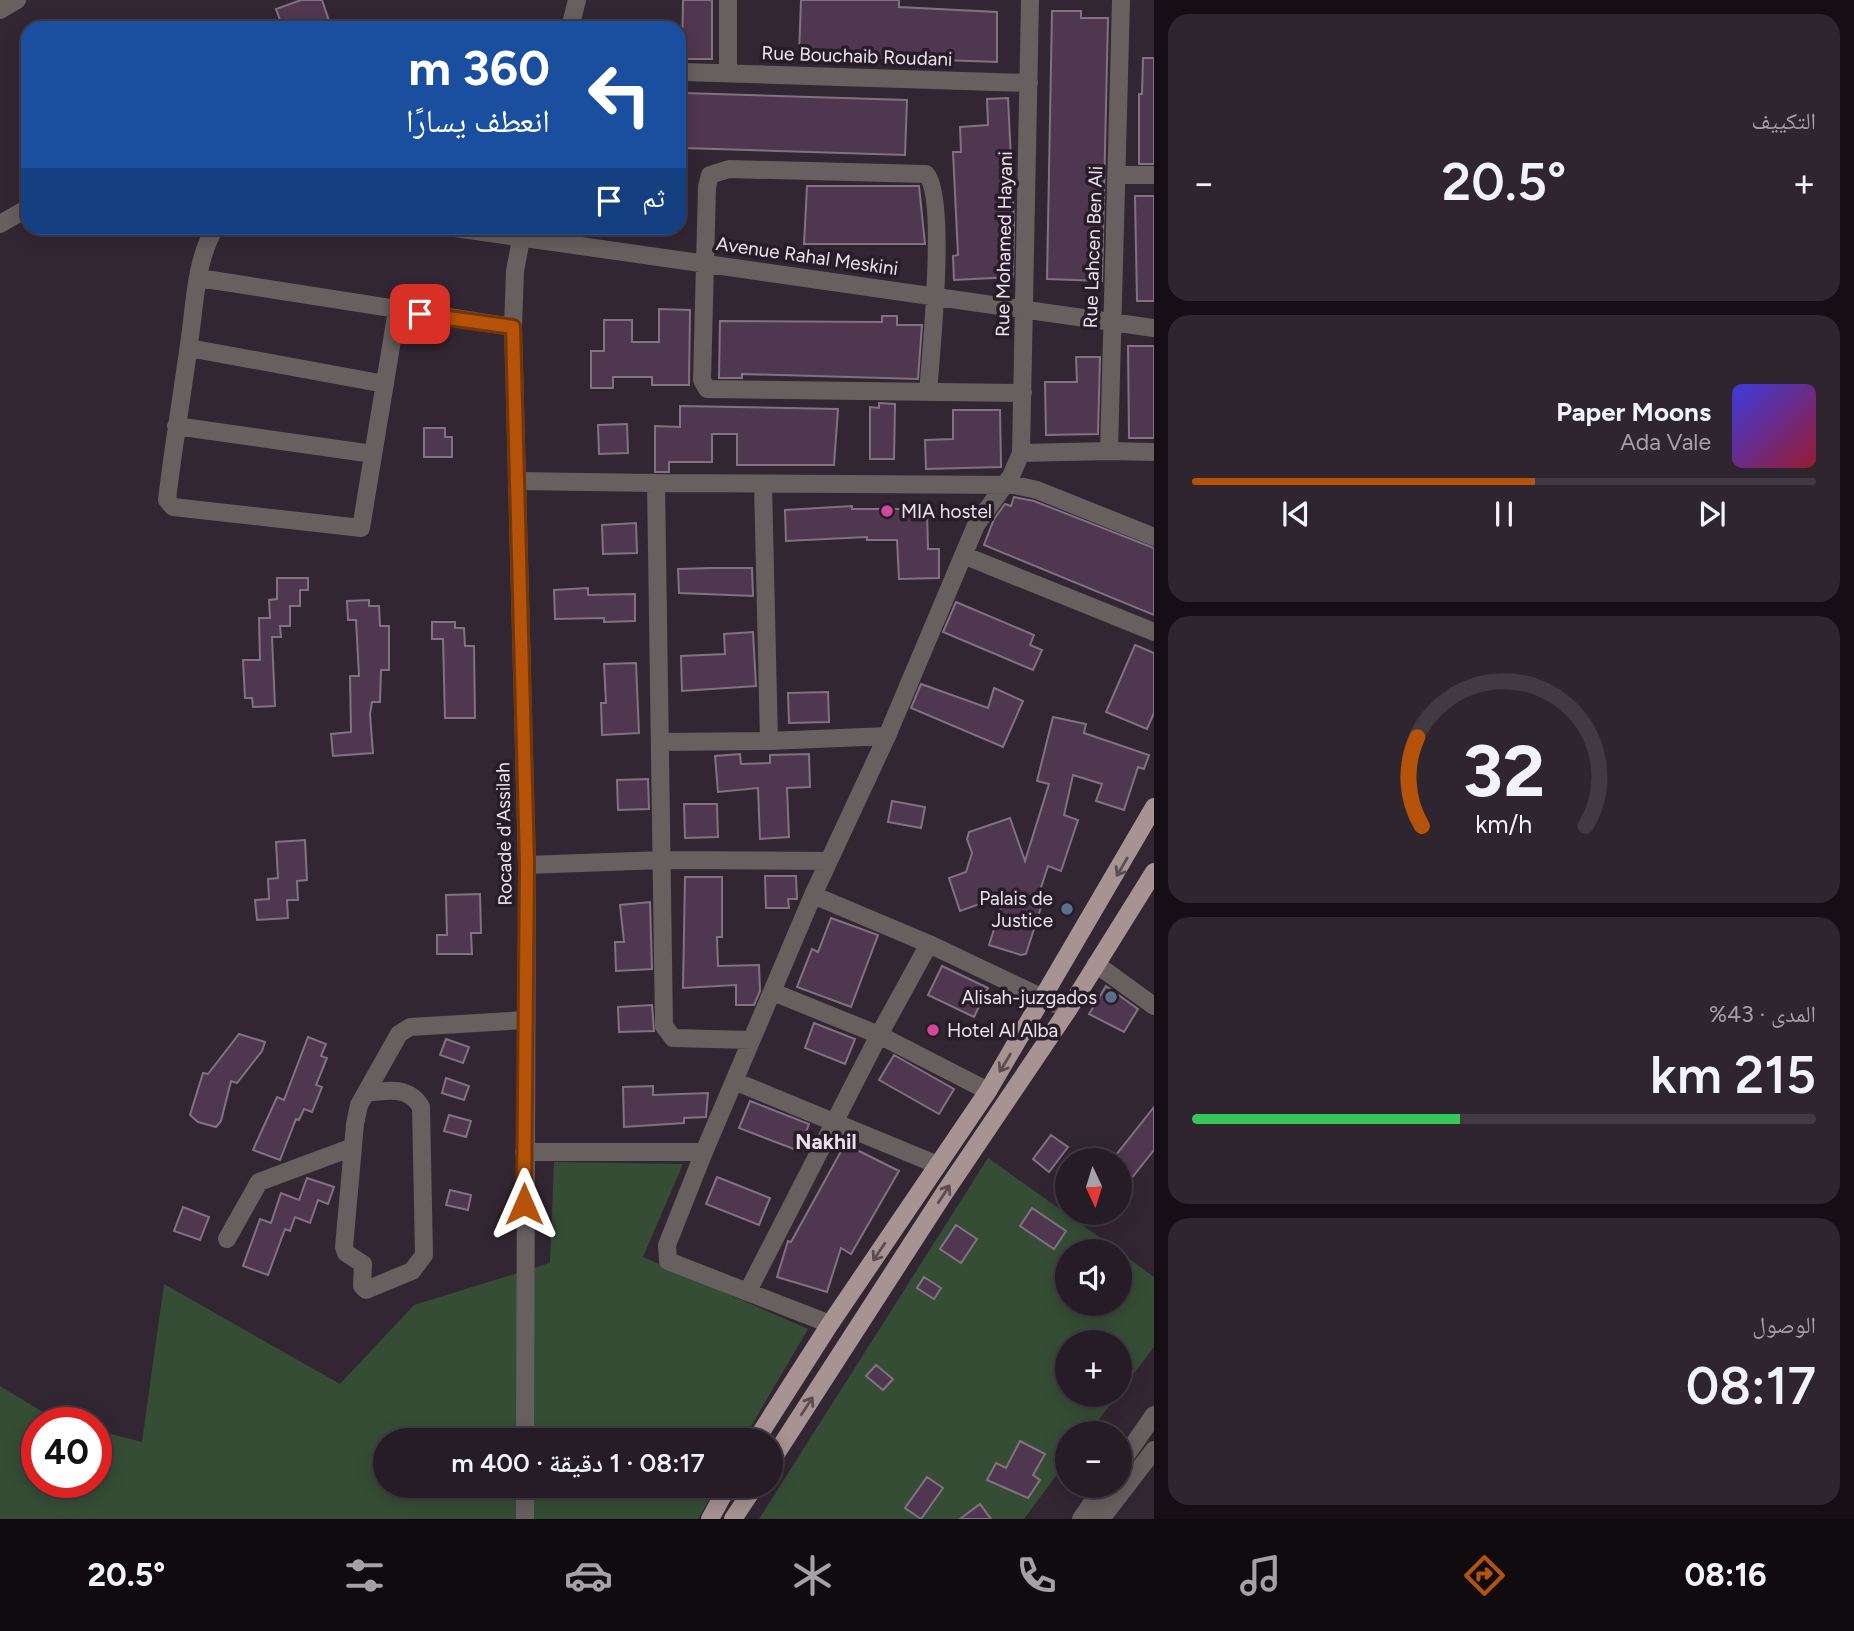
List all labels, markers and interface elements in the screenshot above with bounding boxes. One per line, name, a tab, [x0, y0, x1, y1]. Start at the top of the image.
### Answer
text: 360 m	[408, 38, 550, 97]
street label: Rue Bouchaib Roudani	[761, 41, 953, 71]
icon: left	[574, 49, 665, 140]
text: انعطف يسارًا	[406, 102, 550, 140]
text: التكييف	[1751, 107, 1816, 135]
street label: Rue Mohamed Hayani	[991, 151, 1017, 337]
text: 20.5°	[1442, 151, 1566, 213]
text: −	[1192, 160, 1216, 206]
text: +	[1792, 160, 1816, 206]
street label: Rue Lahcen Ben Ali	[1079, 165, 1107, 329]
icon: arrive	[590, 182, 628, 220]
text: ثم	[642, 182, 665, 214]
street label: Avenue Rahal Meskini	[714, 232, 900, 280]
pin	[390, 284, 450, 344]
icon: arrive	[401, 295, 439, 333]
text: Paper Moons	[1556, 396, 1711, 428]
text: Ada Vale	[1620, 428, 1711, 456]
icon: previous	[1277, 495, 1315, 533]
icon: pause	[1485, 495, 1523, 533]
icon: next	[1693, 495, 1731, 533]
place label: MIA hostel	[901, 500, 992, 523]
marker: MIA hostel	[879, 503, 895, 519]
text: 32	[1463, 727, 1545, 814]
street label: Rocade d'Assilah	[491, 762, 517, 906]
text: km/h	[1475, 808, 1533, 838]
one-way arrow	[1114, 857, 1128, 877]
place label: Palais de Justice	[979, 887, 1053, 932]
marker: Palais de Justice	[1059, 901, 1075, 917]
place label: Alisah-juzgados	[962, 986, 1097, 1009]
marker: Alisah-juzgados	[1103, 989, 1119, 1005]
text: المدى · 43%	[1709, 1000, 1816, 1028]
place label: Hotel Al Alba	[947, 1019, 1058, 1042]
marker: Hotel Al Alba	[925, 1022, 941, 1038]
text: 215 km	[1650, 1044, 1816, 1106]
one-way arrow	[997, 1052, 1011, 1072]
district label: Nakhil	[795, 1129, 857, 1154]
north arrow	[1055, 1148, 1132, 1225]
map controls	[1055, 1148, 1132, 1498]
position arrow	[487, 1167, 561, 1241]
one-way arrow	[937, 1185, 951, 1204]
button: sound	[1055, 1239, 1132, 1316]
one-way arrow	[872, 1242, 886, 1261]
text: الوصول	[1752, 1311, 1816, 1339]
button: +	[1055, 1330, 1132, 1407]
text: 08:17	[1686, 1355, 1816, 1417]
one-way arrow	[801, 1396, 815, 1416]
speed limit sign: 40	[21, 1407, 112, 1498]
button: −	[1055, 1421, 1132, 1498]
text: 08:17 · 1 دقيقة · 400 m	[451, 1447, 705, 1479]
icon: filters	[340, 1551, 389, 1600]
icon: car	[564, 1551, 613, 1600]
icon: climate	[788, 1551, 837, 1600]
icon: phone	[1012, 1551, 1061, 1600]
icon: music	[1236, 1551, 1285, 1600]
icon: directions	[1460, 1551, 1509, 1600]
text: 20.5°	[88, 1556, 165, 1594]
text: 08:16	[1684, 1556, 1767, 1594]

